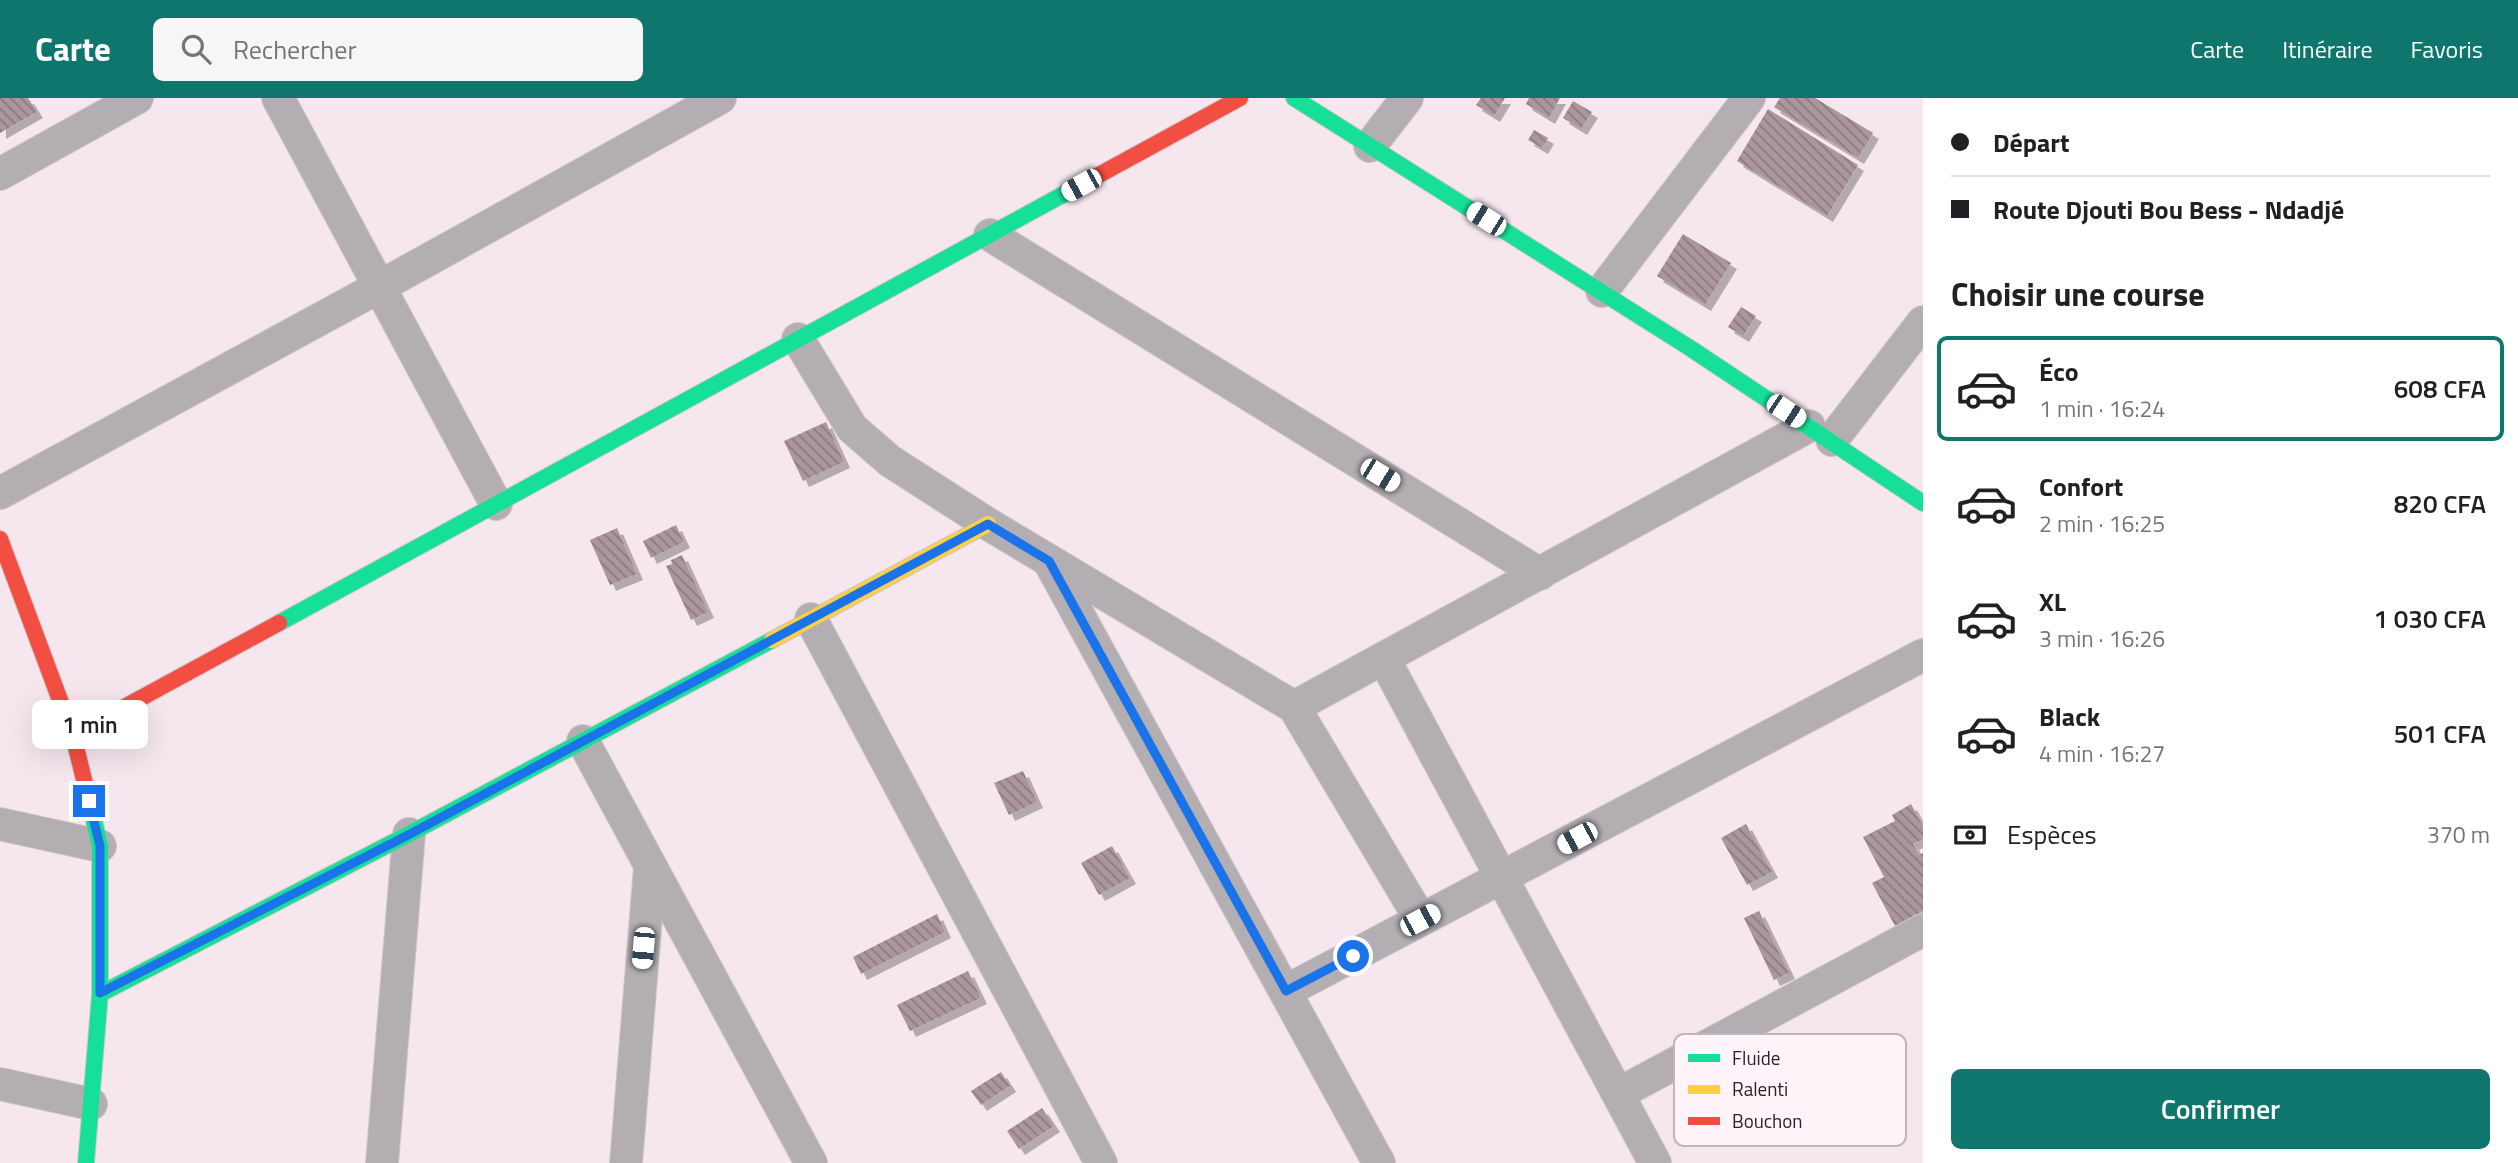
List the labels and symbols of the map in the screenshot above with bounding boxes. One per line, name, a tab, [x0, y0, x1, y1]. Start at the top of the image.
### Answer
car	[1058, 166, 1105, 204]
car	[1463, 199, 1510, 239]
car	[1763, 391, 1810, 431]
car	[1357, 455, 1404, 495]
callout: 1 min	[31, 700, 147, 748]
route end	[73, 785, 105, 817]
car	[1554, 819, 1601, 857]
car	[1397, 901, 1444, 939]
car	[631, 926, 656, 970]
route start	[1337, 940, 1369, 972]
legend	[1674, 1034, 1906, 1146]
text: Fluide	[1732, 1043, 1780, 1072]
text: Ralenti	[1732, 1074, 1788, 1103]
text: Bouchon	[1732, 1106, 1803, 1135]

